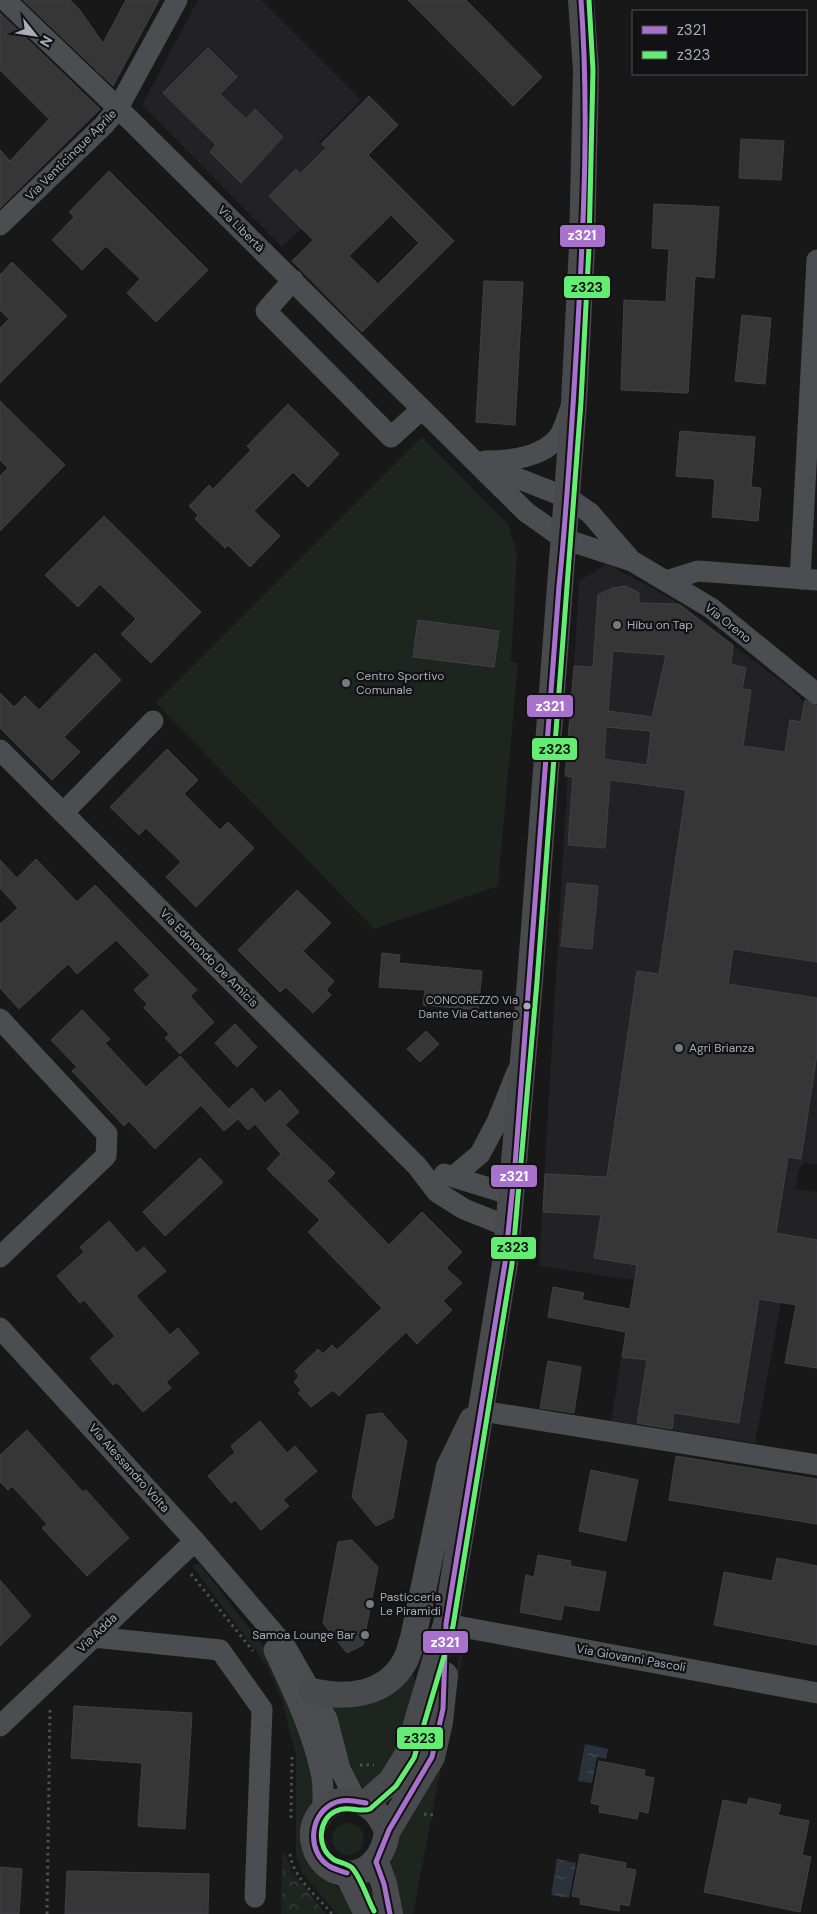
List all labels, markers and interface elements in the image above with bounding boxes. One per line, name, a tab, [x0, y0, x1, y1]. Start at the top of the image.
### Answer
north arrow	[10, 10, 60, 60]
legend	[632, 10, 807, 75]
text: z321	[677, 20, 706, 40]
text: N	[36, 33, 57, 50]
text: z323	[677, 45, 710, 65]
street label: Via Venticinque Aprile	[22, 106, 120, 204]
street label: Via Libertà	[214, 202, 268, 256]
line badge: z321	[559, 224, 606, 248]
text: z321	[568, 226, 596, 244]
line badge: z323	[563, 275, 611, 299]
text: z323	[571, 278, 603, 296]
street label: Via Oreno	[701, 600, 755, 646]
place label: Hibu on Tap	[627, 617, 693, 633]
marker: Hibu on Tap	[611, 619, 623, 631]
place label: Centro Sportivo Comunale	[356, 668, 444, 698]
marker: Centro Sportivo Comunale	[340, 677, 352, 689]
line badge: z321	[526, 694, 574, 718]
text: z321	[536, 697, 564, 715]
line badge: z323	[531, 737, 578, 761]
text: z323	[539, 740, 571, 758]
street label: Via Edmondo De Amicis	[156, 905, 262, 1011]
place label: CONCOREZZO Via Dante Via Cattaneo	[418, 993, 518, 1021]
marker: CONCOREZZO Via Dante Via Cattaneo	[522, 1001, 532, 1011]
place label: Agri Brianza	[689, 1040, 754, 1056]
marker: Agri Brianza	[673, 1042, 685, 1054]
line badge: z321	[490, 1164, 538, 1188]
text: z321	[500, 1167, 528, 1185]
line badge: z323	[490, 1236, 537, 1260]
text: z323	[497, 1238, 529, 1256]
street label: Via Alessandro Volta	[85, 1420, 173, 1516]
place label: Pasticceria Le Piramidi	[380, 1589, 441, 1619]
marker: Pasticceria Le Piramidi	[364, 1598, 376, 1610]
street label: Via Adda	[74, 1610, 120, 1656]
place label: Samoa Lounge Bar	[252, 1627, 356, 1643]
marker: Samoa Lounge Bar	[359, 1629, 371, 1641]
line badge: z321	[422, 1630, 469, 1654]
text: z321	[431, 1633, 459, 1651]
street label: Via Giovanni Pascoli	[575, 1641, 687, 1676]
line badge: z323	[396, 1726, 444, 1750]
text: z323	[404, 1729, 436, 1747]

